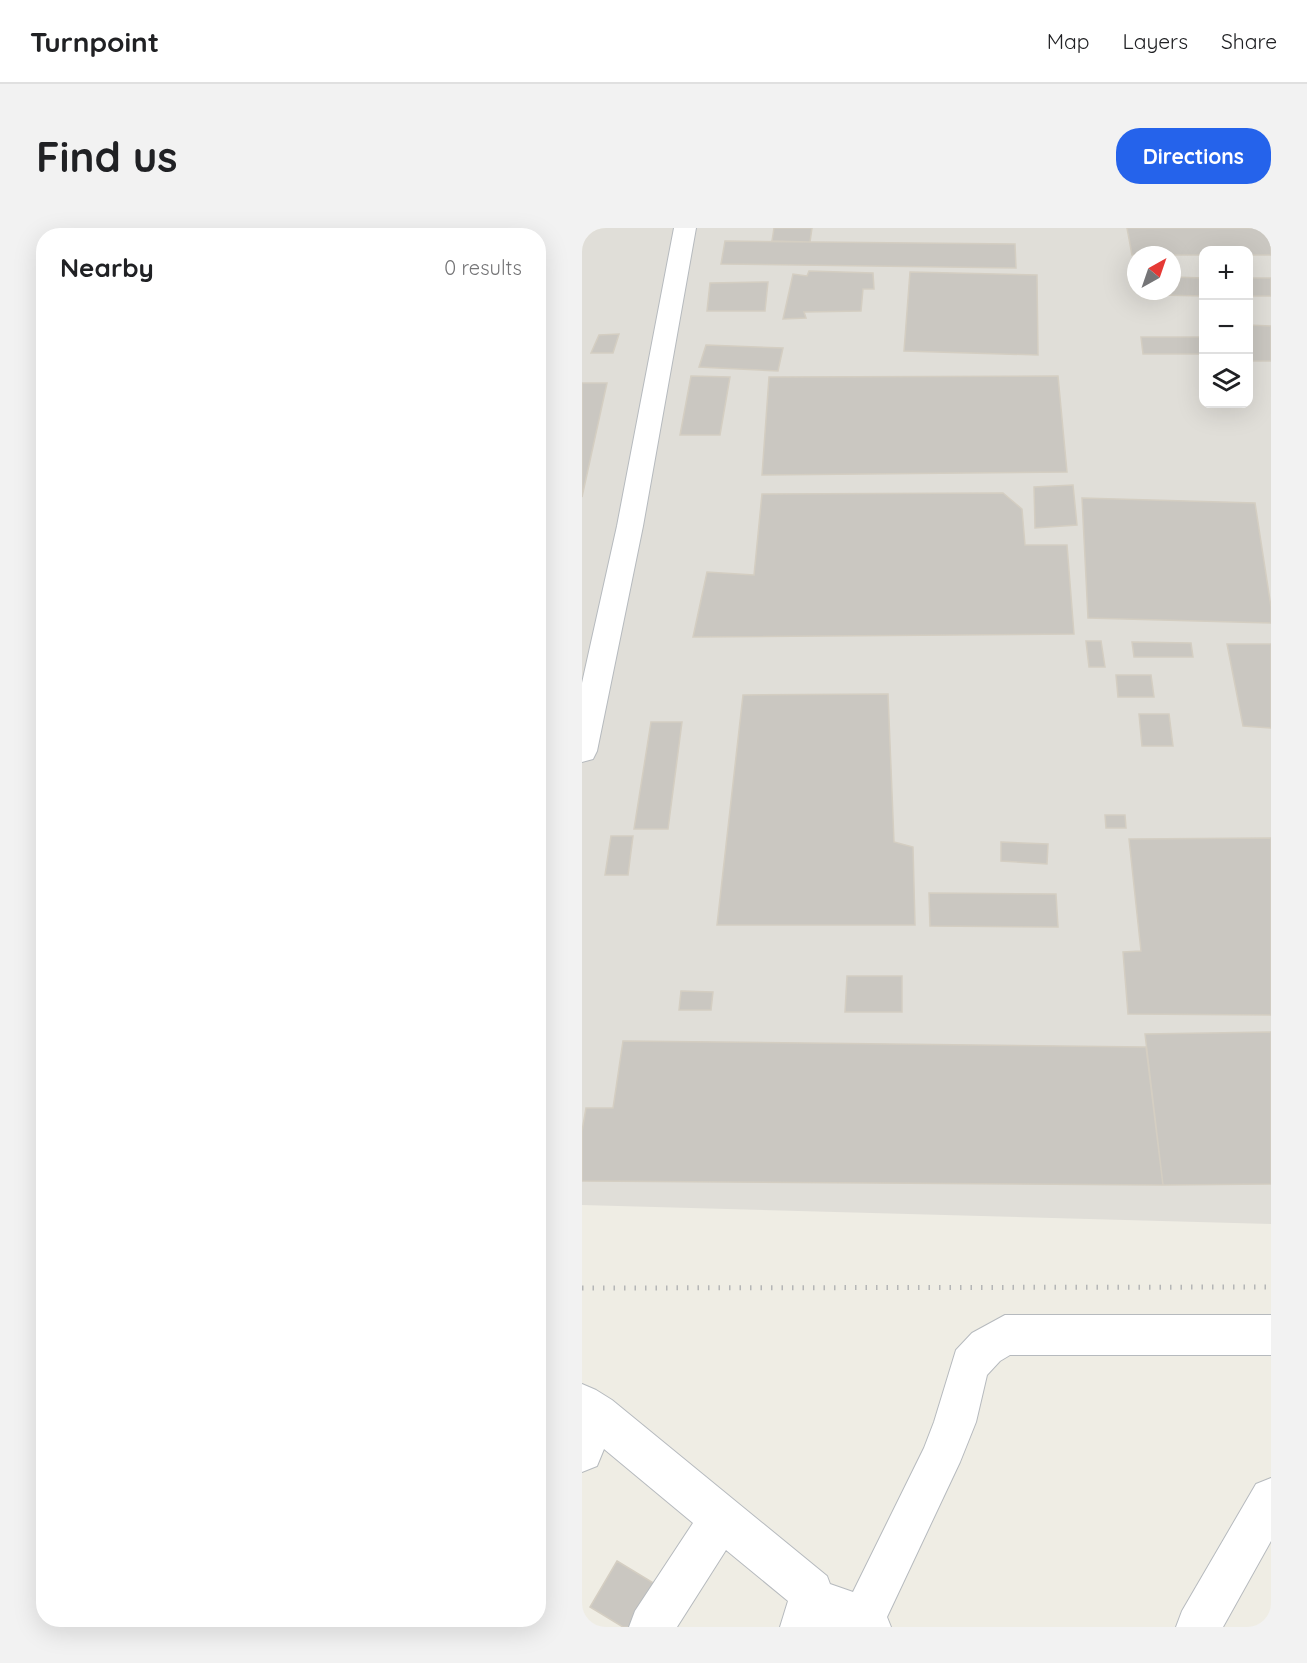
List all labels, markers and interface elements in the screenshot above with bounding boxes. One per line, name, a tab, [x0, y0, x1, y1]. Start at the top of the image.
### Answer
text: Turnpoint	[30, 24, 159, 59]
text: Map	[1047, 28, 1090, 54]
text: Layers	[1123, 28, 1188, 54]
text: Share	[1221, 28, 1277, 54]
button: Directions	[1116, 128, 1271, 184]
text: Find us	[36, 130, 178, 183]
north arrow	[1127, 246, 1181, 300]
map controls	[1199, 246, 1253, 408]
button: +	[1199, 246, 1253, 300]
text: Nearby	[60, 251, 154, 284]
text: 0 results	[444, 255, 522, 280]
button: −	[1199, 300, 1253, 354]
button: layers	[1199, 354, 1253, 408]

